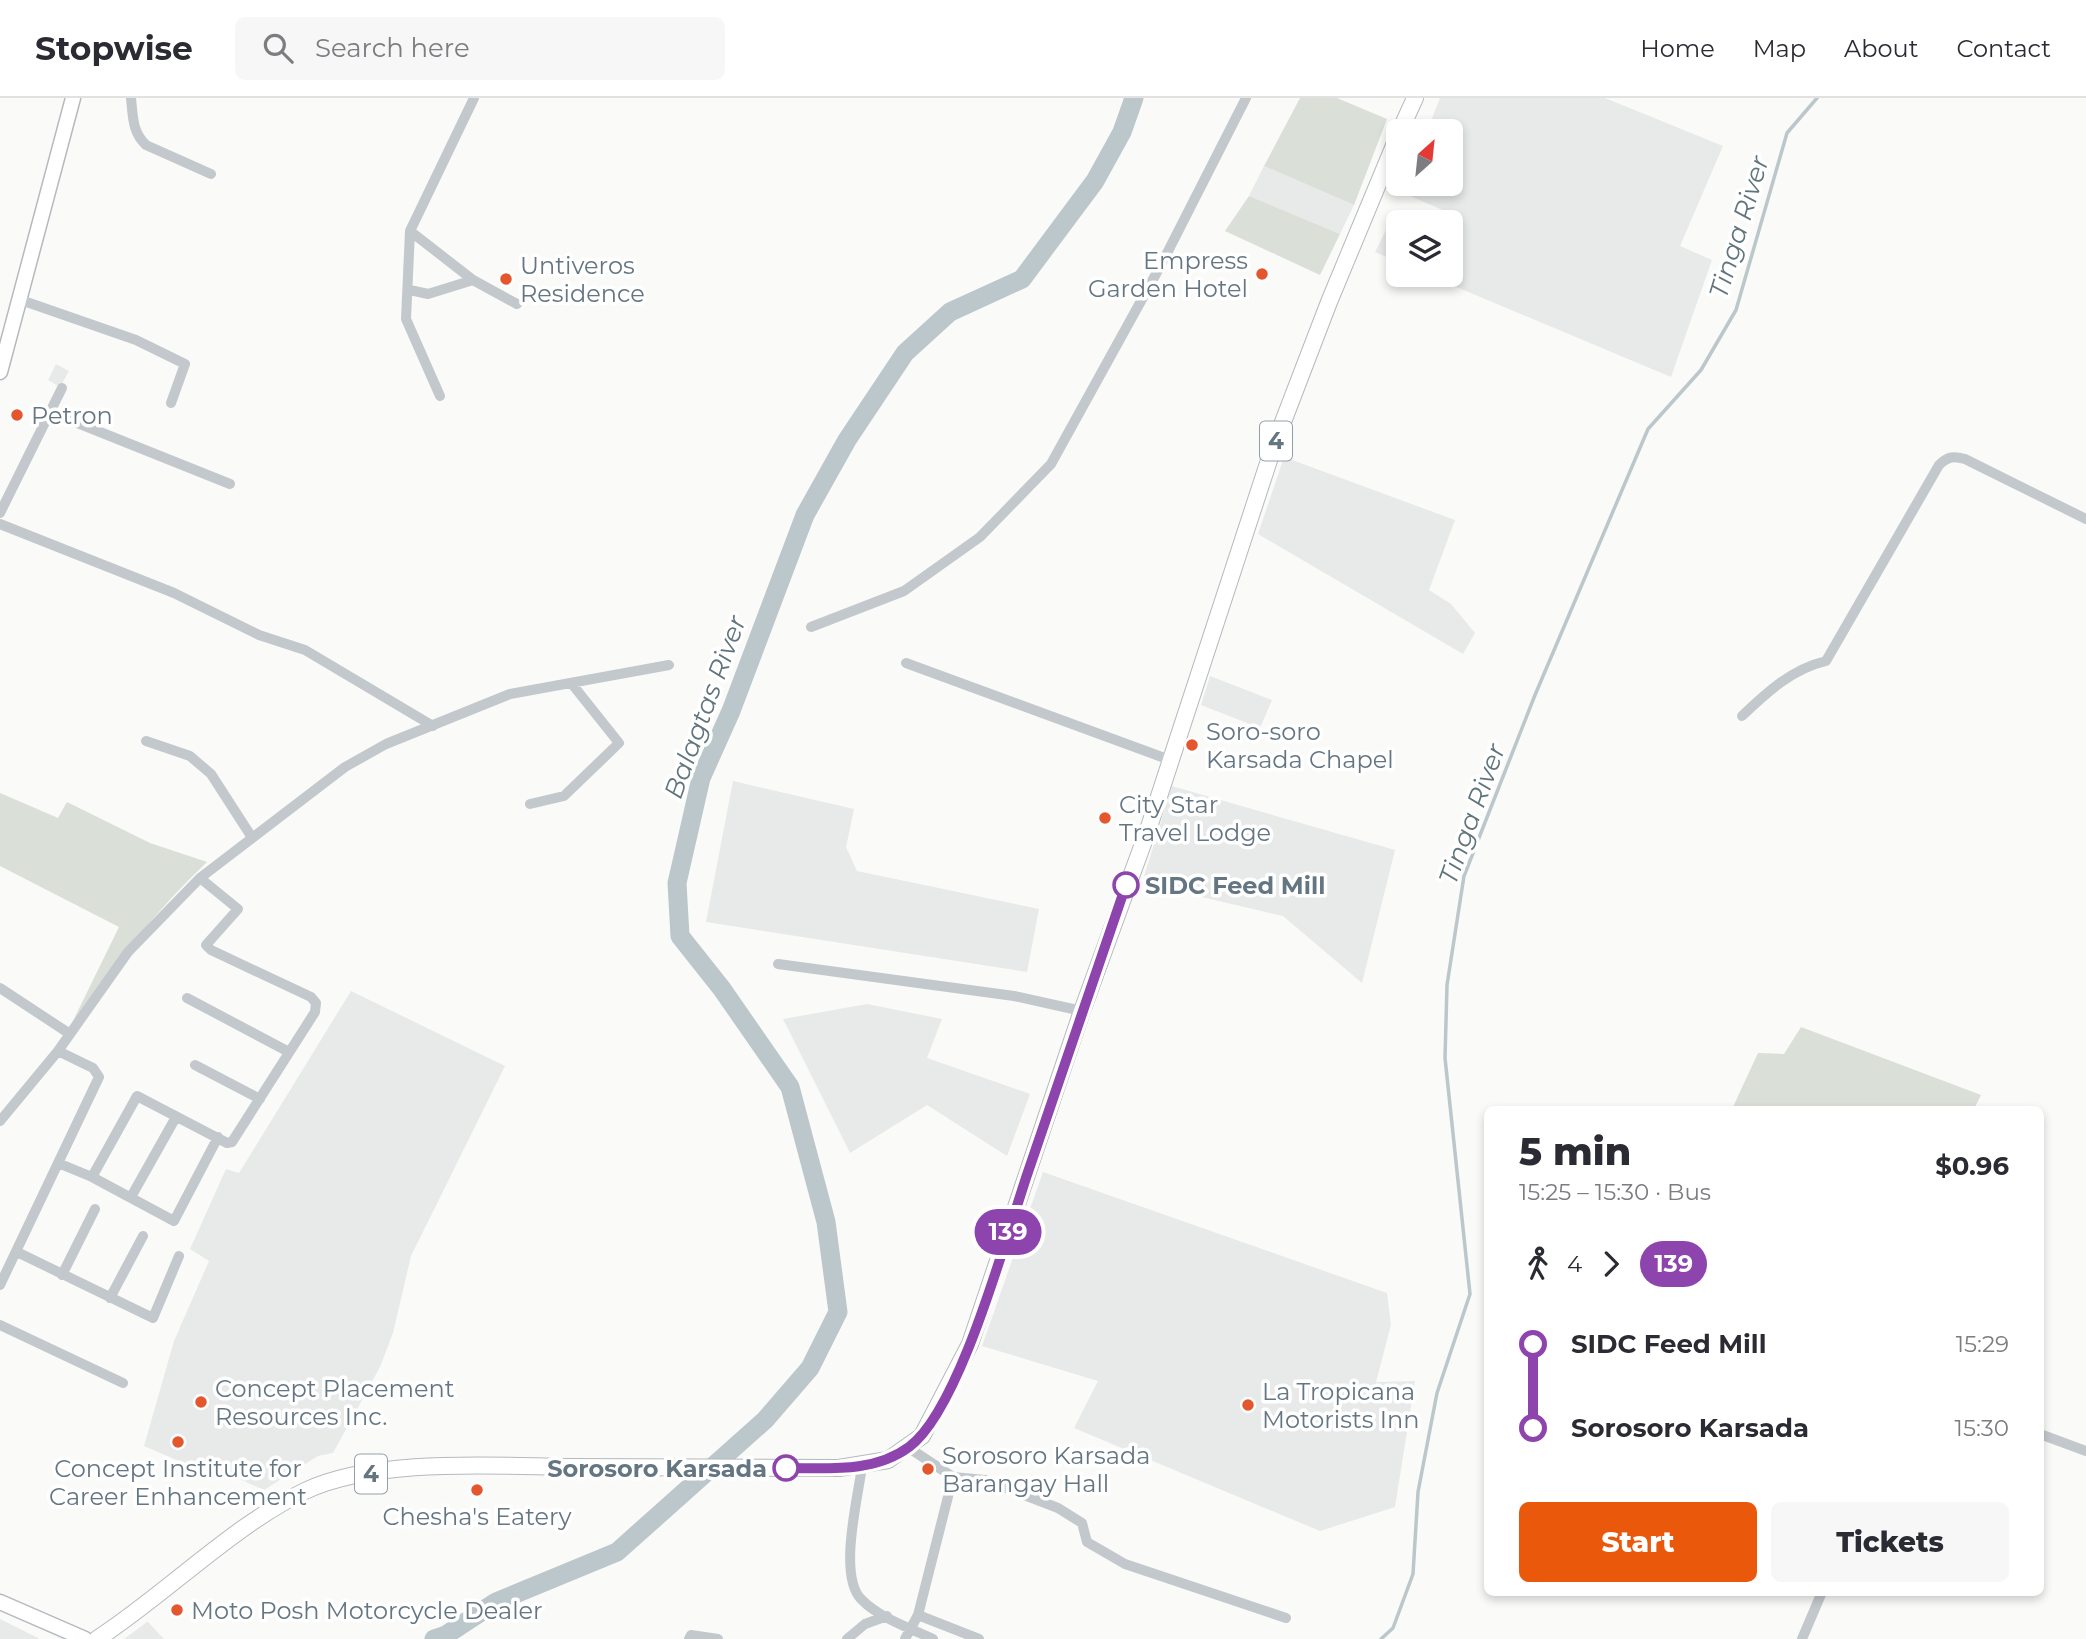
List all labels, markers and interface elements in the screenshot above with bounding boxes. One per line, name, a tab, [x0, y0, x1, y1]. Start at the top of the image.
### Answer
search box	[235, 17, 725, 80]
text: Stopwise	[35, 28, 193, 68]
icon: search	[259, 29, 297, 67]
text: Search here	[315, 32, 470, 64]
text: Home	[1640, 34, 1715, 63]
text: Map	[1753, 34, 1806, 63]
text: About	[1844, 34, 1918, 63]
text: Contact	[1956, 34, 2051, 63]
north arrow	[1386, 119, 1463, 196]
map controls	[1386, 119, 1463, 287]
water label: Tinga River	[1702, 151, 1776, 302]
button: layers	[1386, 210, 1463, 287]
place label: Empress Garden Hotel	[1088, 246, 1248, 303]
place label: Untiveros Residence	[520, 251, 645, 308]
marker: Empress Garden Hotel	[1254, 266, 1270, 282]
marker: Untiveros Residence	[498, 271, 514, 287]
place label: Petron	[31, 401, 113, 430]
marker: Petron	[9, 407, 25, 423]
road number: 4	[1260, 422, 1292, 460]
water label: Balagtas River	[657, 611, 753, 803]
place label: Soro-soro Karsada Chapel	[1206, 717, 1394, 774]
marker: Soro-soro Karsada Chapel	[1184, 737, 1200, 753]
water label: Tinga River	[1432, 739, 1512, 889]
place label: City Star Travel Lodge	[1119, 790, 1271, 847]
marker: City Star Travel Lodge	[1097, 810, 1113, 826]
place label: SIDC Feed Mill	[1145, 871, 1325, 900]
marker: SIDC Feed Mill	[1113, 872, 1139, 898]
text: 5 min	[1519, 1128, 1631, 1175]
text: $0.96	[1935, 1150, 2009, 1182]
text: 15:25 – 15:30 · Bus	[1519, 1178, 1711, 1206]
line badge: 139	[968, 1209, 1048, 1255]
text: 139	[989, 1217, 1027, 1246]
icon: walk	[1519, 1245, 1557, 1283]
icon: forward	[1592, 1245, 1630, 1283]
text: 139	[1654, 1249, 1693, 1278]
text: 4	[1567, 1250, 1582, 1278]
text: SIDC Feed Mill	[1571, 1328, 1767, 1360]
text: 15:29	[1956, 1330, 2009, 1358]
place label: Concept Placement Resources Inc.	[215, 1374, 455, 1431]
place label: La Tropicana Motorists Inn	[1262, 1377, 1419, 1434]
marker: Concept Placement Resources Inc.	[193, 1394, 209, 1410]
marker: La Tropicana Motorists Inn	[1240, 1397, 1256, 1413]
text: Sorosoro Karsada	[1571, 1412, 1809, 1444]
text: 15:30	[1955, 1414, 2009, 1442]
marker: Concept Institute for Career Enhancement	[170, 1434, 186, 1450]
place label: Sorosoro Karsada Barangay Hall	[942, 1441, 1150, 1498]
place label: Concept Institute for Career Enhancement	[49, 1454, 307, 1511]
place label: Sorosoro Karsada	[547, 1454, 767, 1483]
road number: 4	[355, 1455, 387, 1494]
marker: Sorosoro Karsada	[773, 1455, 799, 1481]
marker: Sorosoro Karsada Barangay Hall	[920, 1461, 936, 1477]
marker: Chesha's Eatery	[469, 1482, 485, 1498]
place label: Chesha's Eatery	[383, 1502, 571, 1531]
button: Start	[1519, 1502, 1757, 1582]
button: Tickets	[1771, 1502, 2009, 1582]
place label: Moto Posh Motorcycle Dealer	[191, 1596, 543, 1625]
marker: Moto Posh Motorcycle Dealer	[169, 1602, 185, 1618]

